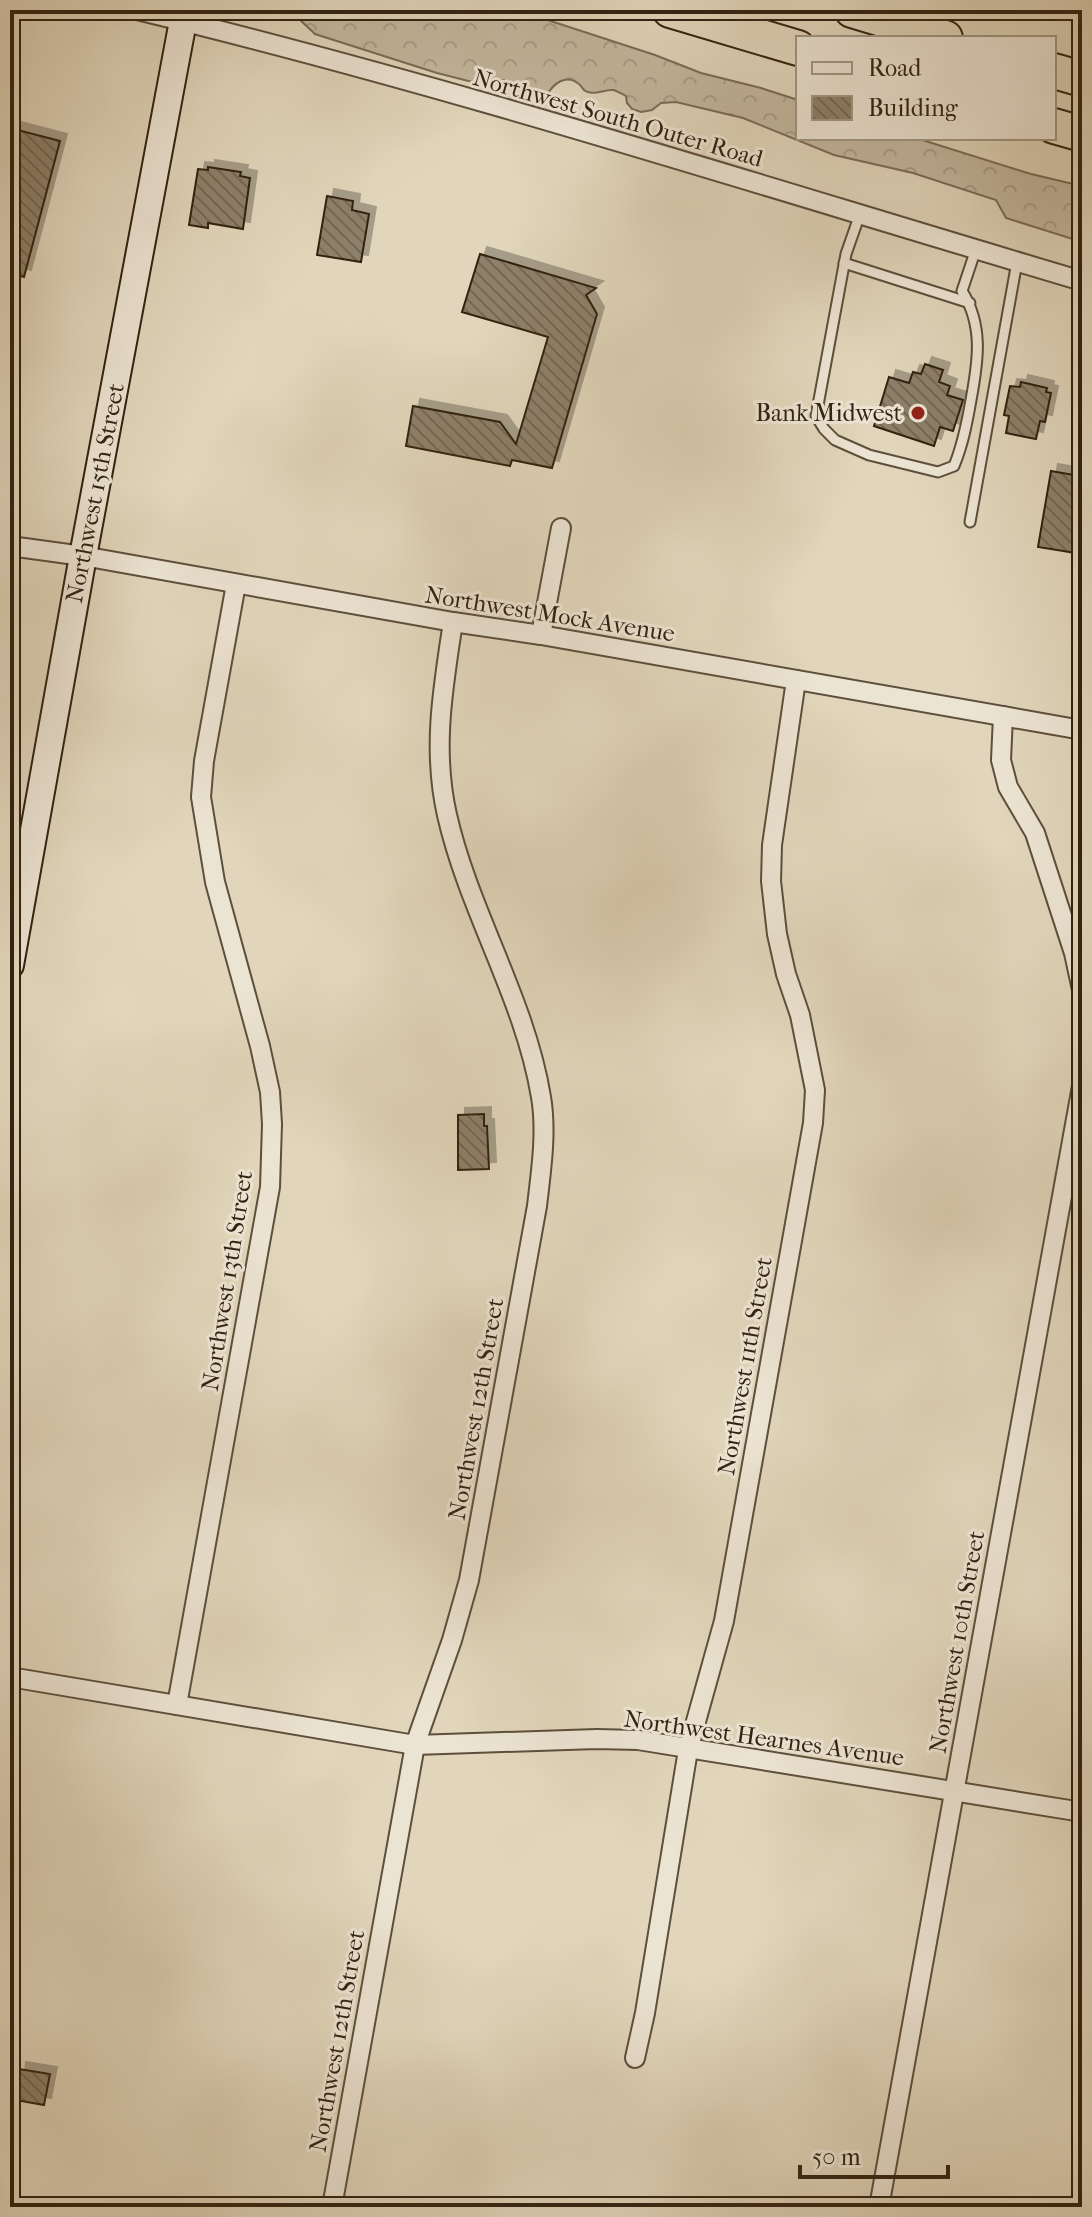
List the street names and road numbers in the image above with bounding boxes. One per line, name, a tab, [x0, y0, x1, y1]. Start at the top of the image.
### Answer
street label: Northwest South Outer Road	[470, 63, 767, 173]
street label: Northwest 15th Street	[60, 381, 130, 605]
street label: Northwest Mock Avenue	[423, 580, 677, 648]
street label: Northwest 13th Street	[196, 1169, 258, 1393]
street label: Northwest 11th Street	[712, 1254, 778, 1477]
street label: Northwest 12th Street	[443, 1295, 509, 1522]
street label: Northwest 10th Street	[924, 1528, 990, 1756]
street label: Northwest Hearnes Avenue	[622, 1704, 906, 1772]
street label: Northwest 12th Street	[304, 1927, 370, 2154]

